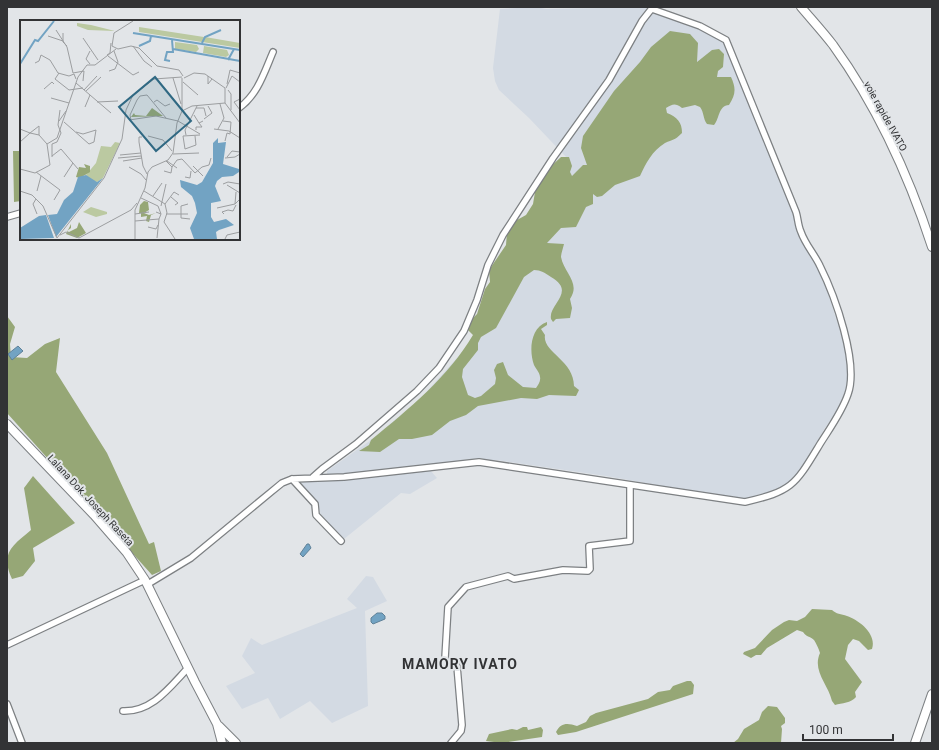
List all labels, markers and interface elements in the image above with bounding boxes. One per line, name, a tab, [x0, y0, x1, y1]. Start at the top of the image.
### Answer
inset map	[20, 20, 240, 240]
street label: voie rapide IVATO	[862, 79, 909, 153]
street label: Lalana Dok. Joseph Raseta	[45, 452, 136, 548]
district label: MAMORY IVATO	[402, 656, 518, 672]
scale bar	[803, 716, 893, 742]
text: 100 m	[809, 723, 843, 737]

